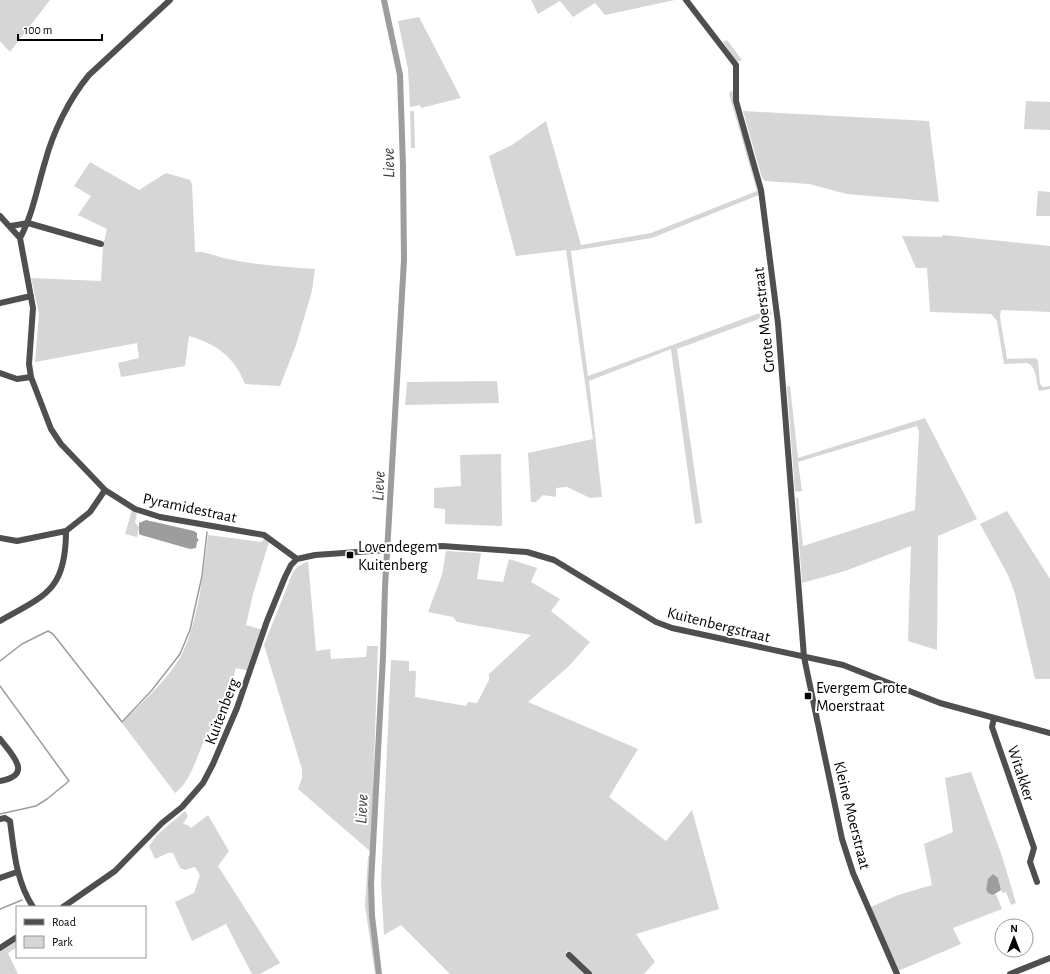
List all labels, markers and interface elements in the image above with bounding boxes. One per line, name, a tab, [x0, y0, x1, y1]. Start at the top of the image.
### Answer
scale bar	[18, 16, 102, 42]
text: 100 m	[24, 24, 52, 36]
water label: Lieve	[380, 148, 397, 178]
street label: Grote Moerstraat	[751, 266, 777, 373]
water label: Lieve	[369, 471, 388, 501]
street label: Pyramidestraat	[141, 490, 238, 527]
place label: Lovendegem Kuitenberg	[358, 539, 438, 573]
marker: Lovendegem Kuitenberg	[345, 550, 355, 560]
street label: Kuitenbergstraat	[666, 604, 772, 645]
street label: Kuitenberg	[202, 676, 242, 747]
place label: Evergem Grote Moerstraat	[816, 680, 907, 714]
marker: Evergem Grote Moerstraat	[803, 691, 813, 701]
street label: Witakker	[1005, 743, 1038, 804]
street label: Kleine Moerstraat	[831, 760, 873, 871]
water label: Lieve	[352, 794, 371, 824]
legend	[16, 906, 146, 958]
text: Road	[52, 916, 76, 928]
north arrow	[994, 918, 1034, 958]
text: N	[1010, 923, 1018, 934]
text: Park	[52, 936, 73, 948]

